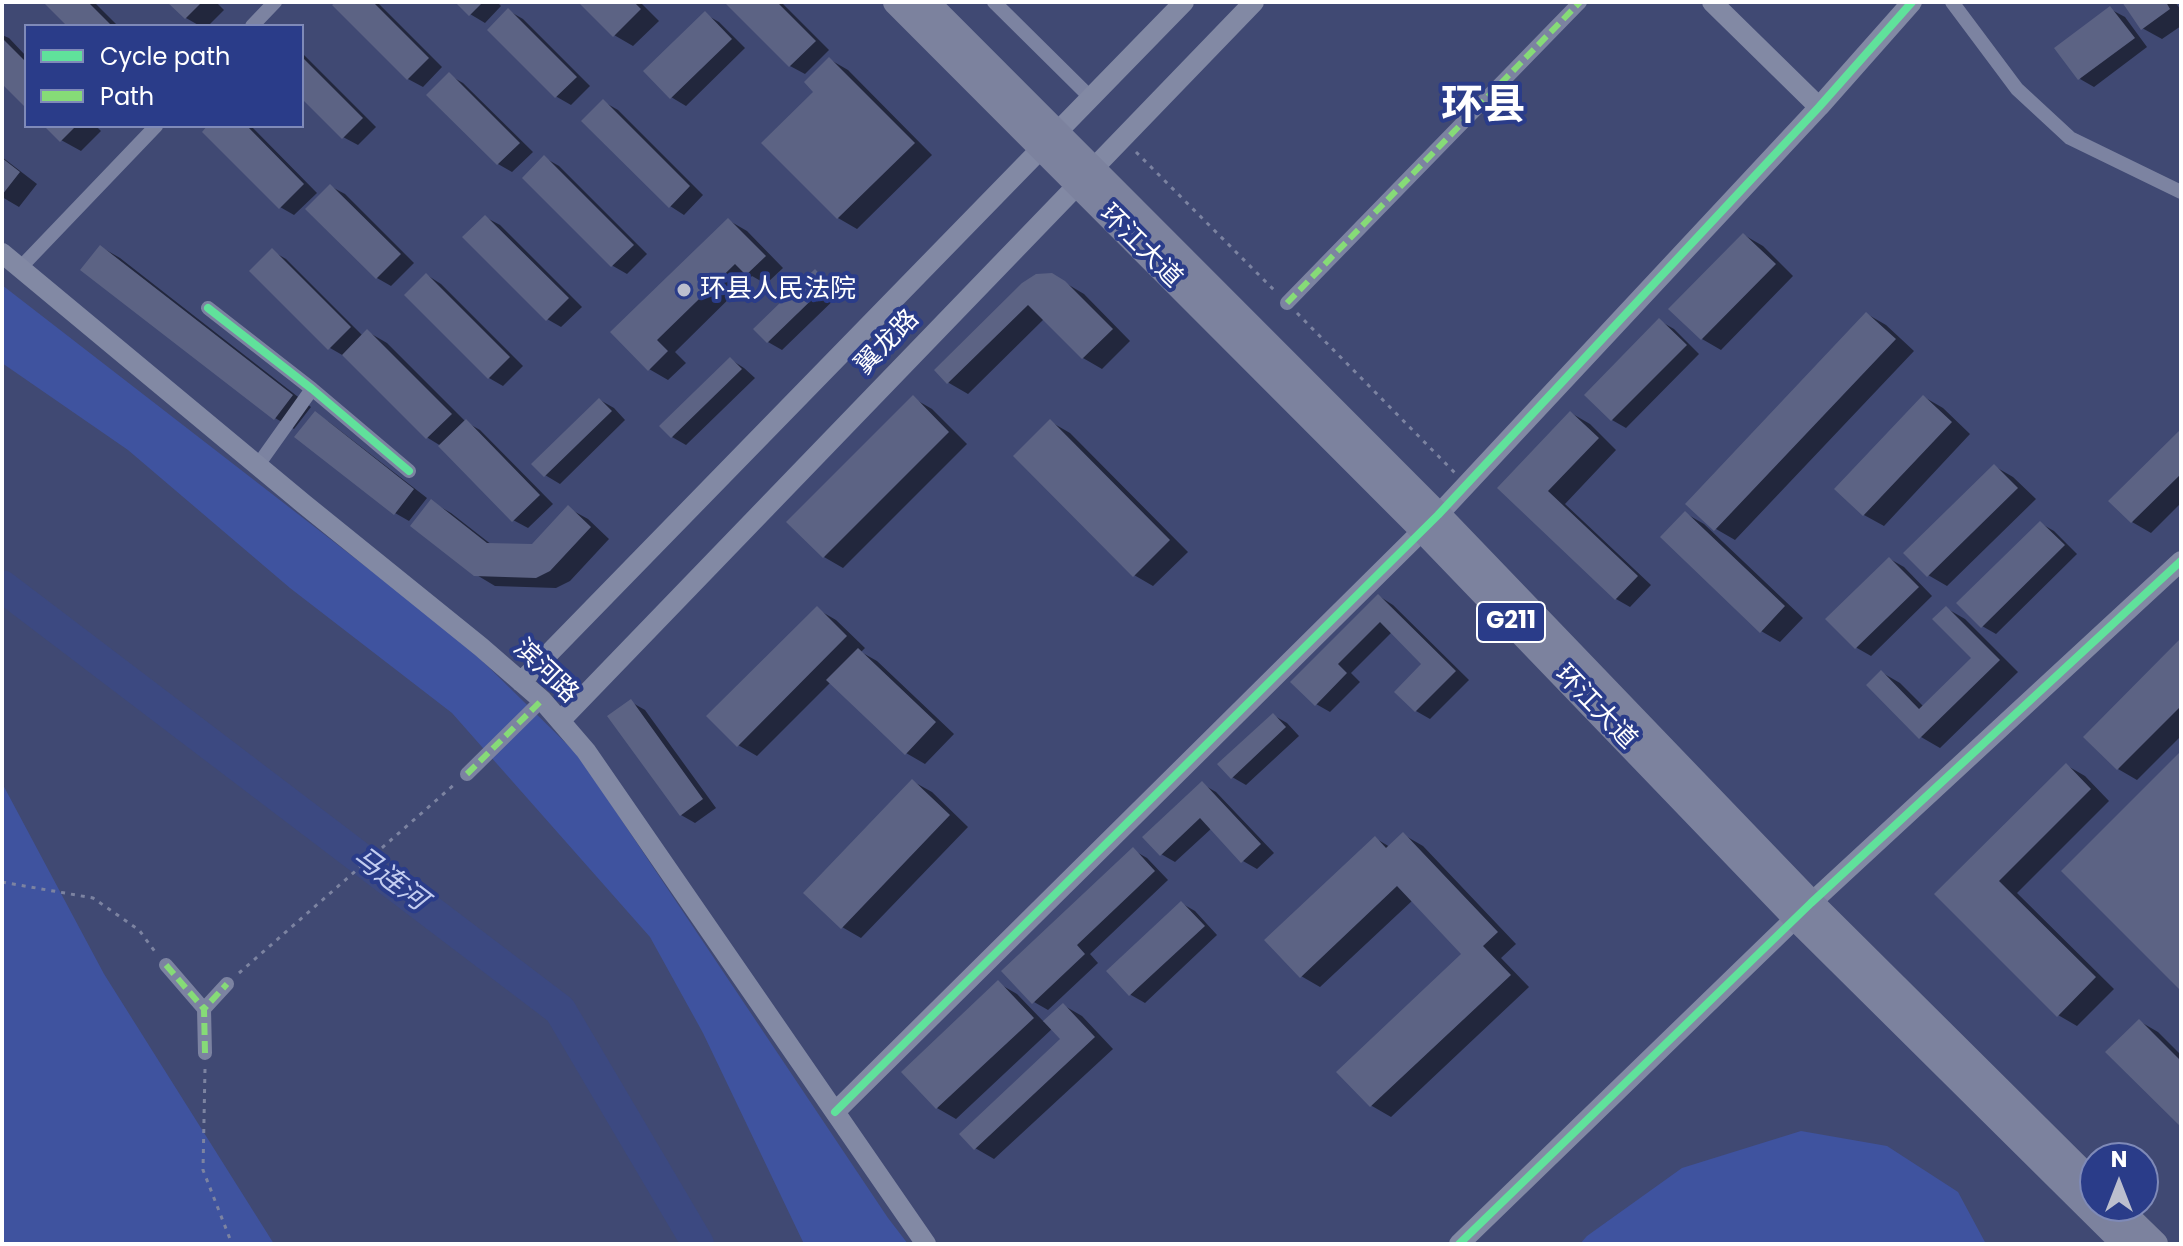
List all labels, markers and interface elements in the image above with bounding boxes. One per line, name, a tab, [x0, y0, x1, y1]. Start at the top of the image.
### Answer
legend	[24, 24, 304, 128]
text: Cycle path	[100, 40, 230, 73]
text: Path	[100, 80, 154, 113]
district label: 环县	[1441, 83, 1525, 133]
street label: 环江大道	[1092, 199, 1188, 295]
place label: 环县人民法院	[700, 274, 856, 306]
marker: 环县人民法院	[675, 281, 693, 299]
street label: 翼龙路	[850, 304, 926, 382]
road number: G211	[1477, 602, 1545, 642]
street label: 滨河路	[506, 634, 584, 710]
street label: 环江大道	[1548, 660, 1642, 756]
water label: 马连河	[345, 841, 433, 919]
north arrow	[2079, 1142, 2159, 1222]
text: N	[2111, 1144, 2127, 1175]

